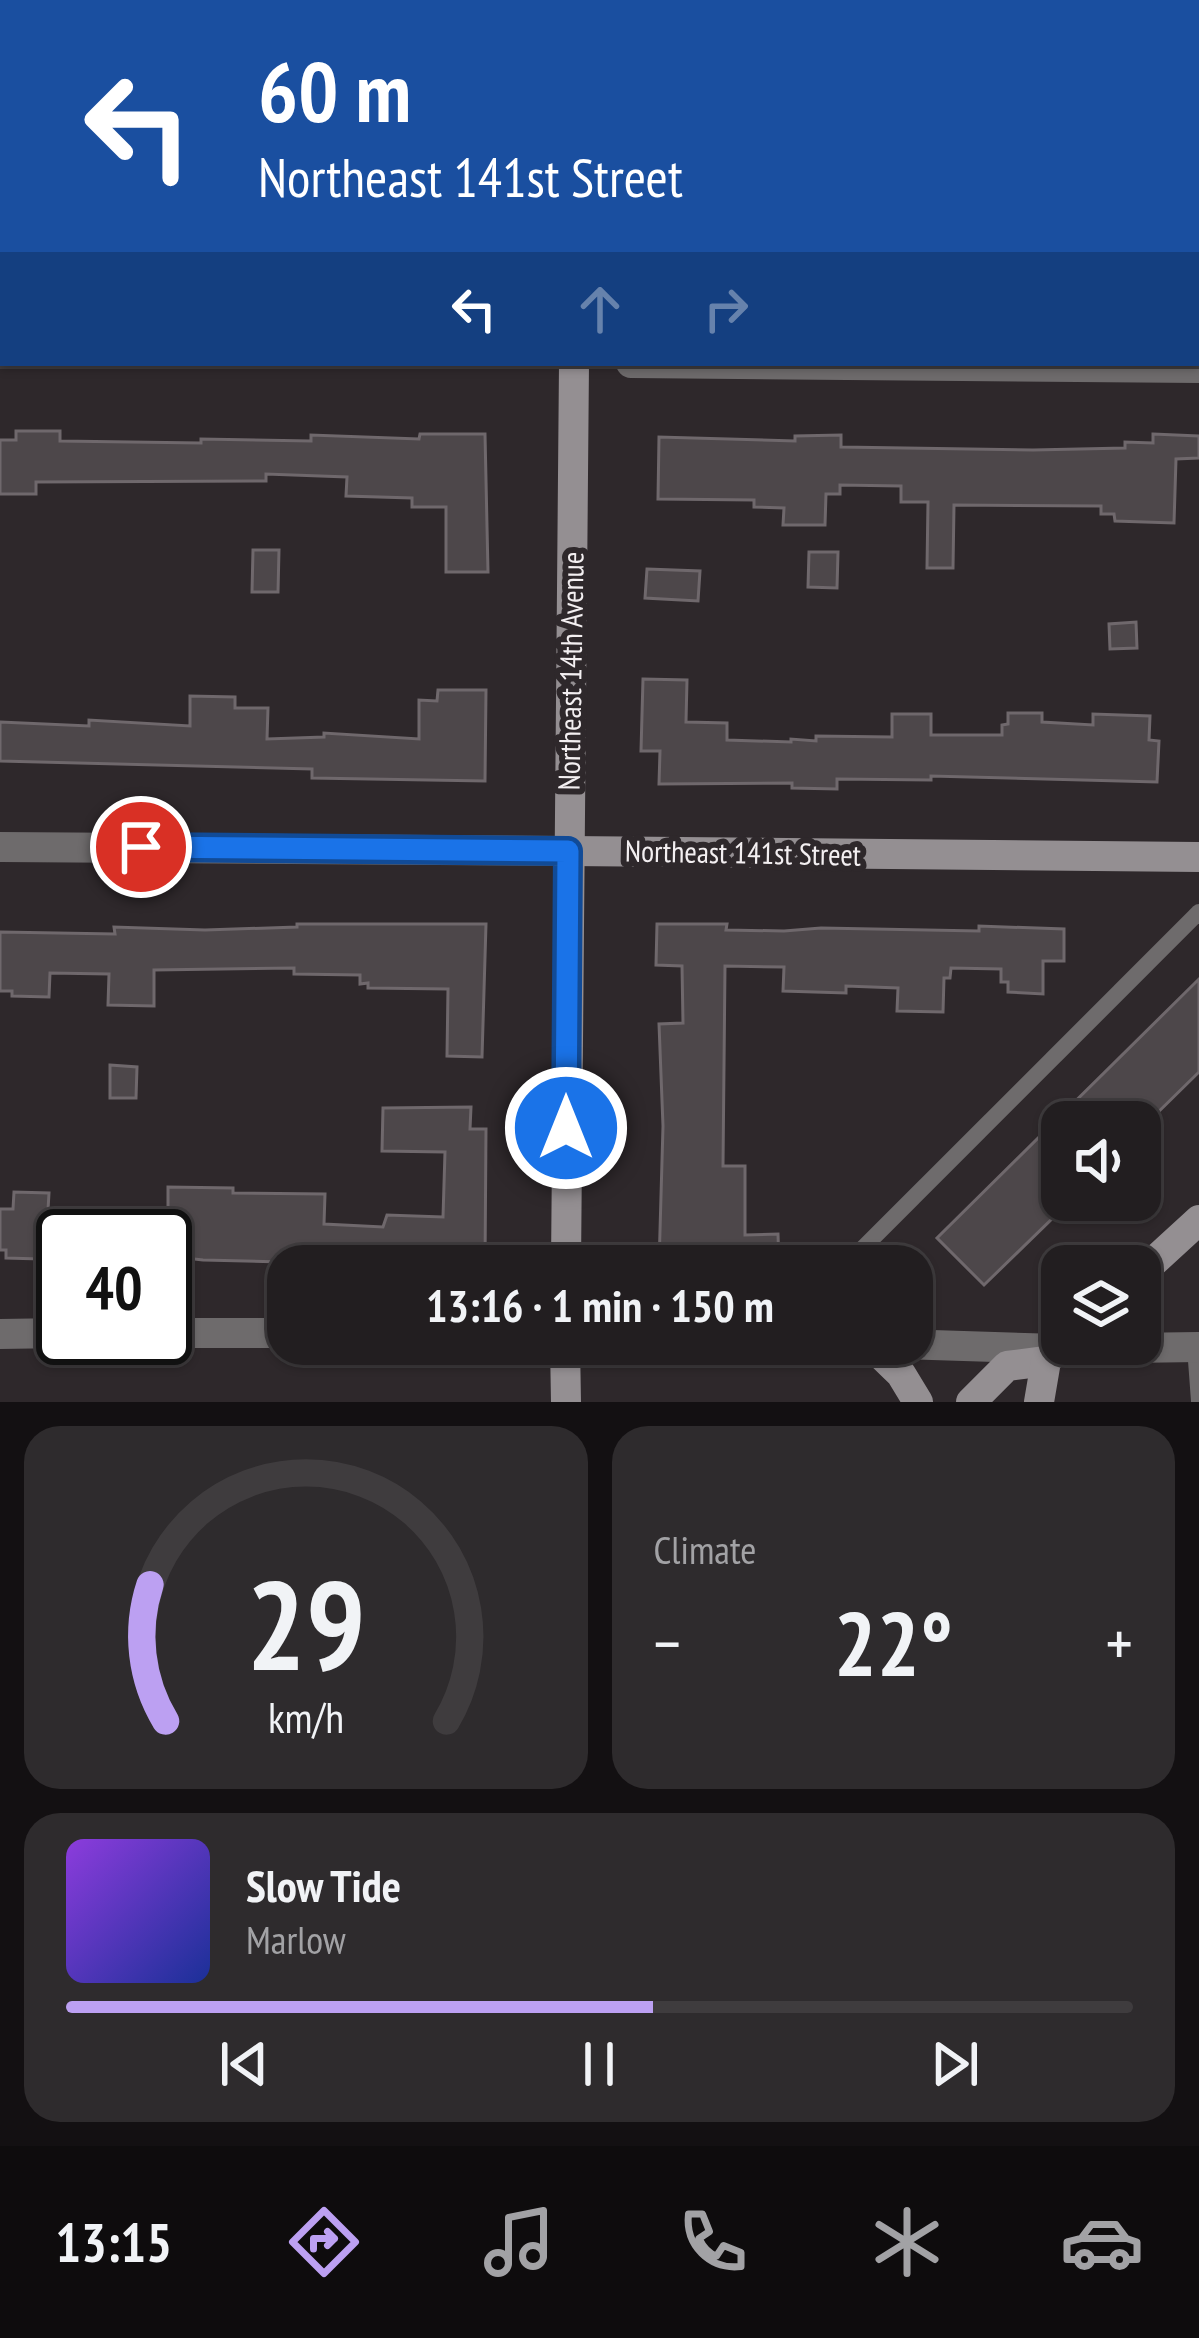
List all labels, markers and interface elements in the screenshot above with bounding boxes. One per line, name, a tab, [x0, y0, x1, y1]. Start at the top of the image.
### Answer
text: 60 m	[258, 36, 411, 145]
icon: left	[60, 48, 216, 204]
text: Northeast 141st Street	[258, 142, 683, 212]
icon: left	[441, 276, 507, 342]
icon: ahead	[567, 276, 633, 342]
icon: right	[693, 276, 759, 342]
street label: Northeast 14th Avenue	[548, 551, 592, 791]
pin	[90, 796, 192, 898]
icon: arrive	[108, 814, 174, 880]
street label: Northeast 141st Street	[625, 830, 862, 874]
position arrow	[503, 1065, 629, 1191]
map controls	[1041, 1101, 1161, 1365]
button: sound	[1041, 1101, 1161, 1221]
speed limit sign: 40	[36, 1209, 192, 1365]
button: layers	[1041, 1245, 1161, 1365]
text: 13:16 · 1 min · 150 m	[426, 1276, 774, 1334]
text: Climate	[654, 1524, 756, 1575]
text: 29	[246, 1543, 365, 1704]
text: 22°	[834, 1584, 953, 1701]
text: −	[654, 1600, 681, 1685]
text: +	[1106, 1600, 1133, 1685]
text: km/h	[268, 1688, 344, 1744]
text: Slow Tide	[246, 1856, 401, 1914]
text: Marlow	[246, 1914, 346, 1965]
icon: previous	[211, 2031, 277, 2097]
icon: pause	[566, 2031, 632, 2097]
icon: next	[922, 2031, 988, 2097]
icon: directions	[282, 2200, 366, 2284]
icon: music	[477, 2200, 561, 2284]
icon: phone	[671, 2200, 755, 2284]
icon: climate	[865, 2200, 949, 2284]
icon: car	[1060, 2200, 1144, 2284]
text: 13:15	[55, 2207, 172, 2277]

